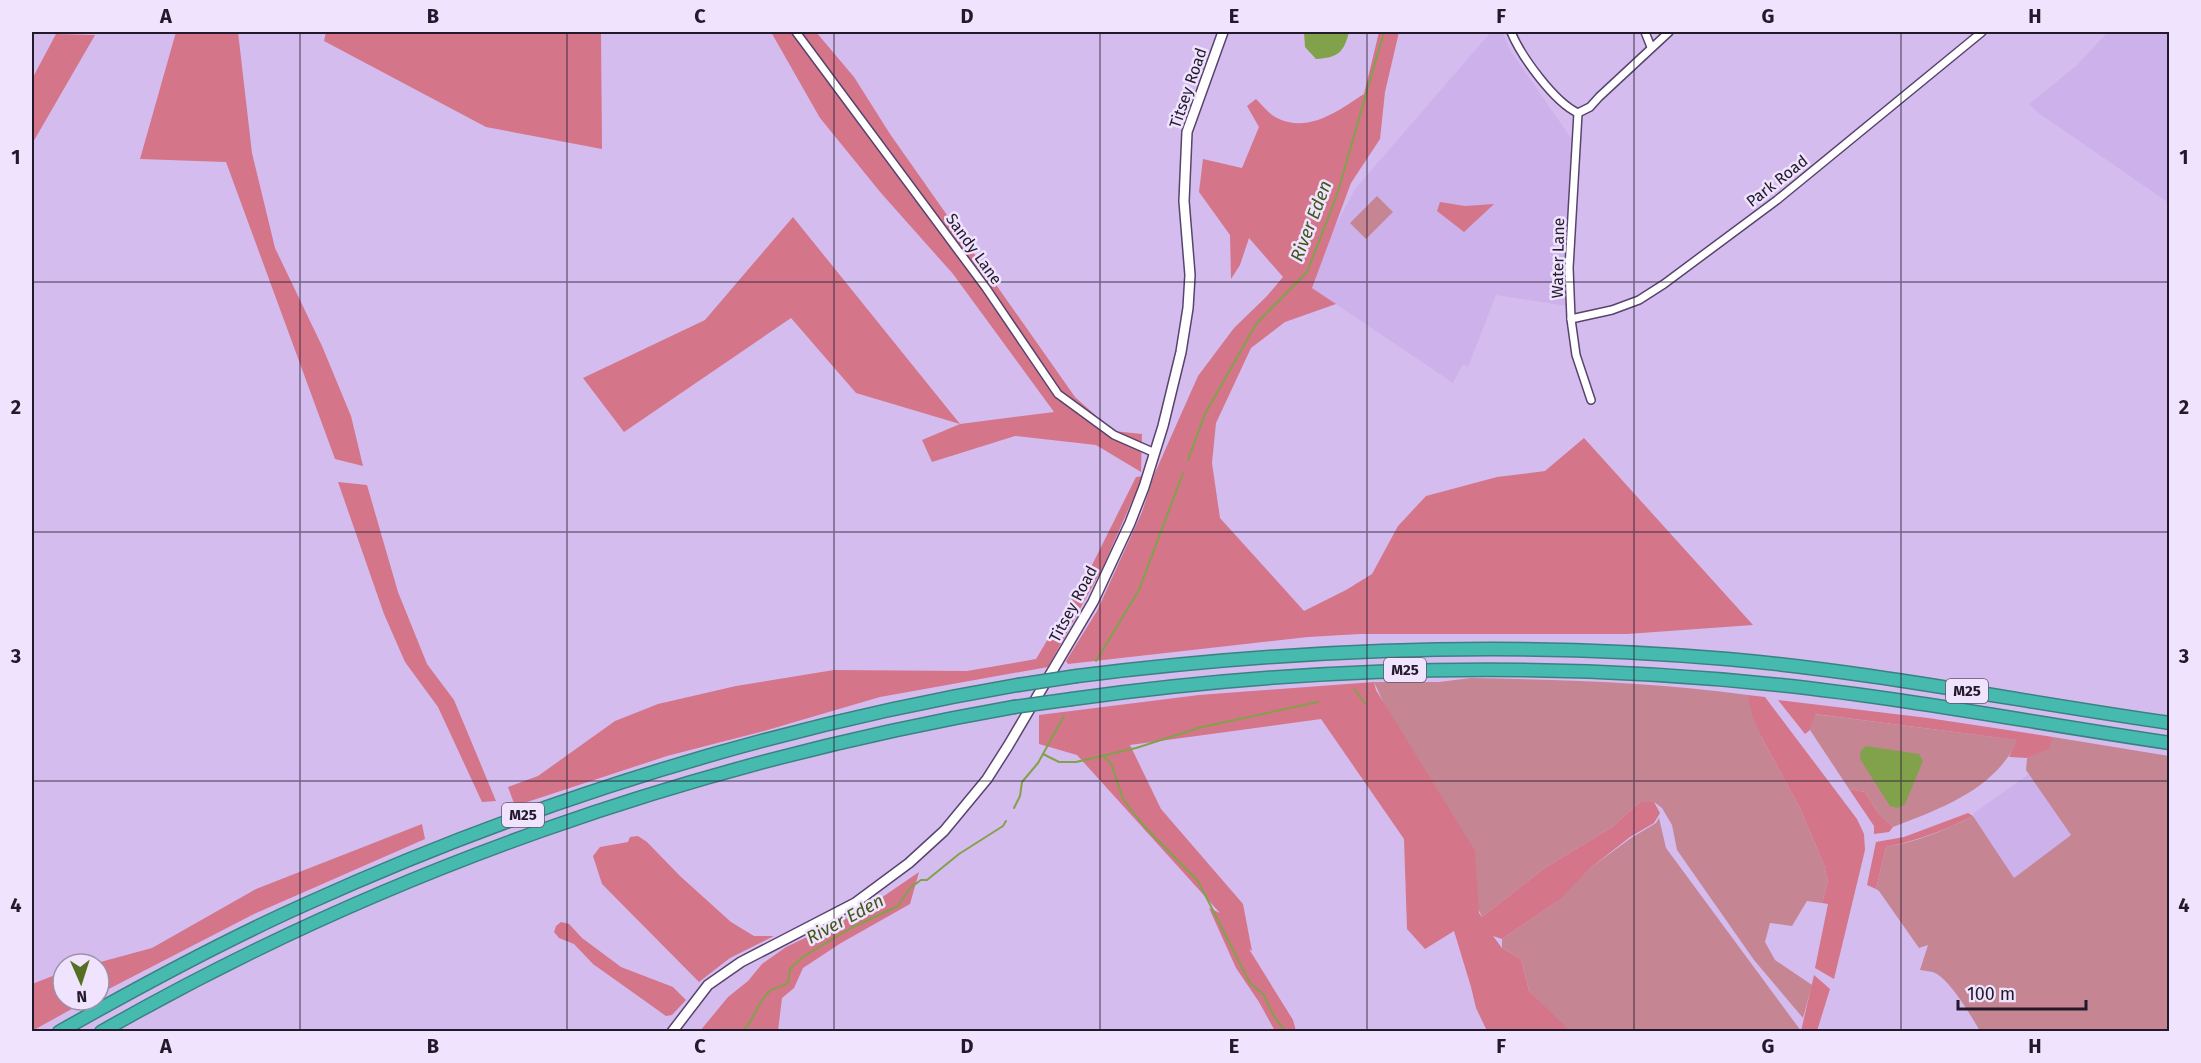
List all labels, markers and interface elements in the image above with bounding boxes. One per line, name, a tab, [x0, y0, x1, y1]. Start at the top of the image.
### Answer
text: A	[159, 4, 173, 28]
text: B	[427, 4, 439, 28]
text: C	[694, 4, 706, 28]
text: D	[960, 4, 974, 28]
text: E	[1229, 4, 1239, 28]
text: F	[1496, 4, 1506, 28]
text: G	[1762, 4, 1774, 28]
text: H	[2028, 4, 2042, 28]
street label: Titsey Road	[1165, 45, 1211, 131]
text: 1	[11, 145, 21, 169]
text: 1	[2179, 145, 2189, 169]
street label: Park Road	[1743, 151, 1811, 211]
water label: River Eden	[1286, 177, 1336, 265]
street label: Sandy Lane	[942, 210, 1006, 288]
street label: Water Lane	[1548, 217, 1568, 299]
text: 2	[11, 395, 21, 419]
text: 2	[2179, 395, 2189, 419]
street label: Titsey Road	[1045, 563, 1101, 645]
text: 3	[10, 644, 21, 668]
text: 3	[2178, 644, 2189, 668]
road number: M25	[1384, 658, 1426, 682]
road number: M25	[1946, 679, 1988, 703]
road number: M25	[502, 803, 544, 827]
water label: River Eden	[802, 889, 888, 949]
text: 4	[10, 893, 22, 917]
text: 4	[2178, 893, 2190, 917]
north arrow	[51, 952, 111, 1012]
scale bar	[1958, 973, 2086, 1011]
text: 100 m	[1967, 983, 2015, 1005]
text: N	[76, 987, 88, 1006]
text: A	[159, 1034, 173, 1058]
text: B	[427, 1034, 439, 1058]
text: C	[694, 1034, 706, 1058]
text: D	[960, 1034, 974, 1058]
text: E	[1229, 1034, 1239, 1058]
text: F	[1496, 1034, 1506, 1058]
text: G	[1762, 1034, 1774, 1058]
text: H	[2028, 1034, 2042, 1058]

